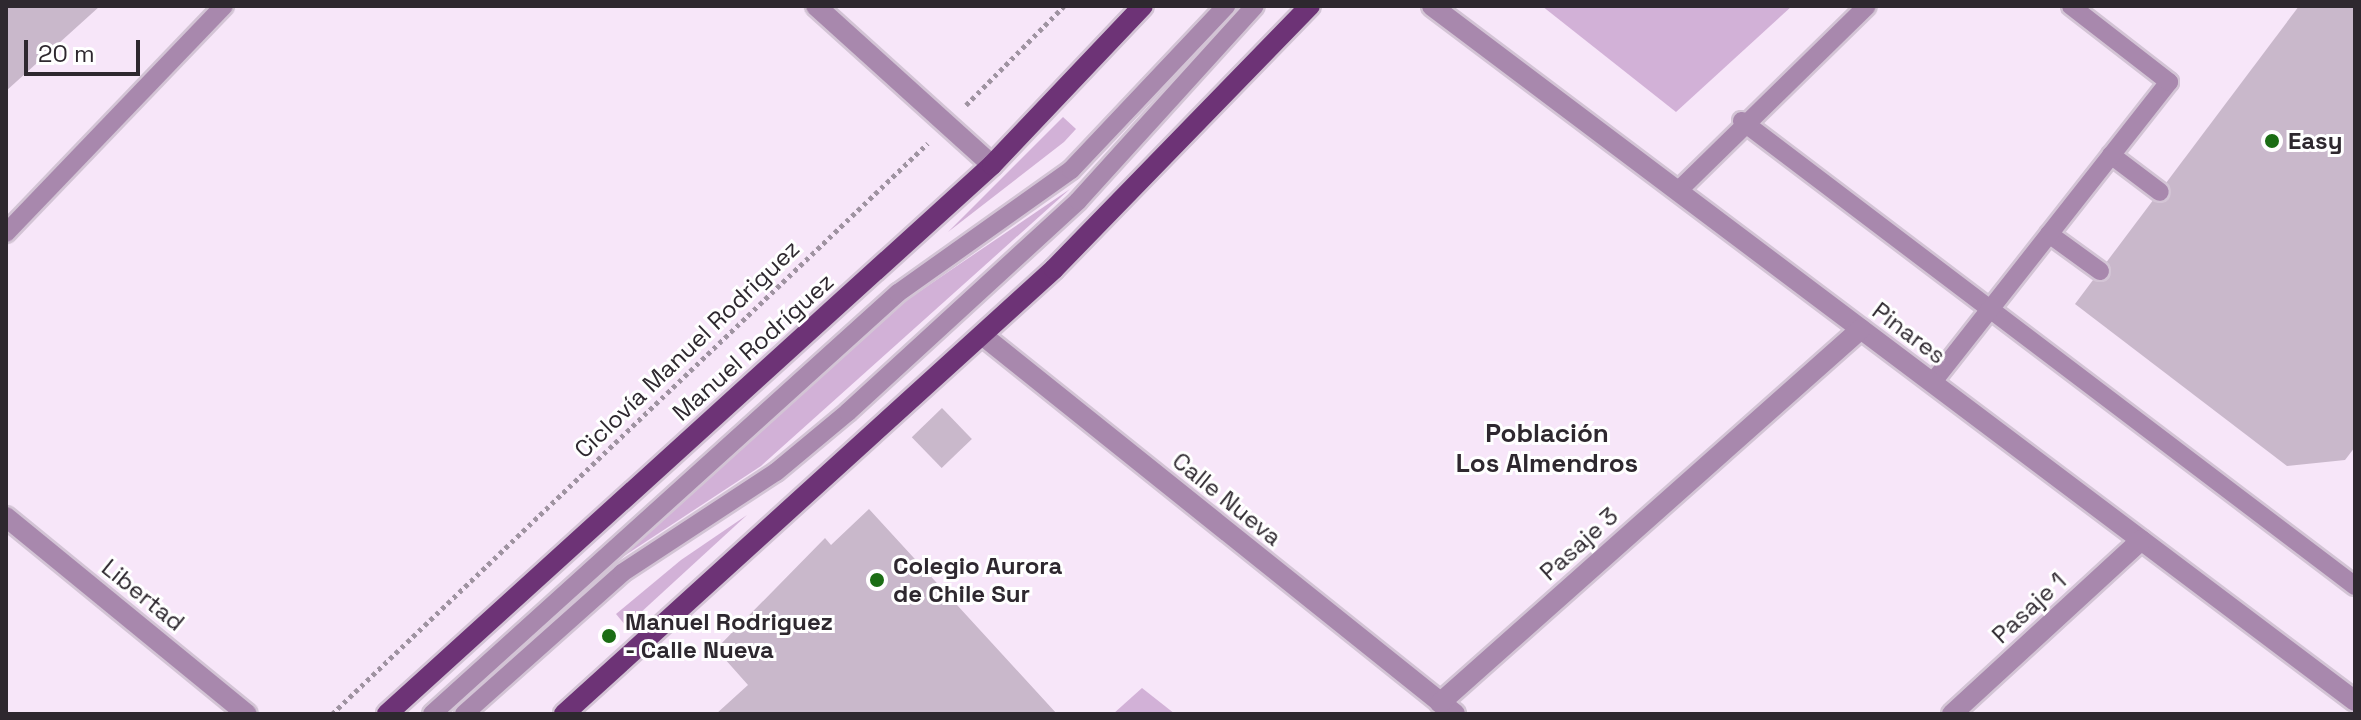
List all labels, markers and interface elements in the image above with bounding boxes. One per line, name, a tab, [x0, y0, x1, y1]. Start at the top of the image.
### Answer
scale bar	[28, 24, 144, 74]
text: 20 m	[38, 38, 95, 69]
place label: Easy	[2288, 127, 2342, 155]
marker: Easy	[2263, 132, 2281, 150]
street label: Ciclovía Manuel Rodriguez	[569, 234, 805, 464]
street label: Manuel Rodríguez	[667, 267, 839, 427]
street label: Pinares	[1867, 296, 1951, 370]
district label: Población Los Almendros	[1456, 418, 1638, 480]
street label: Calle Nueva	[1167, 446, 1287, 552]
street label: Pasaje 3	[1534, 502, 1624, 586]
place label: Colegio Aurora de Chile Sur	[893, 552, 1063, 608]
street label: Libertad	[96, 553, 190, 637]
street label: Pasaje 1	[1986, 567, 2072, 649]
marker: Colegio Aurora de Chile Sur	[868, 571, 886, 589]
place label: Manuel Rodriguez - Calle Nueva	[625, 608, 833, 664]
marker: Manuel Rodriguez - Calle Nueva	[600, 627, 618, 645]

